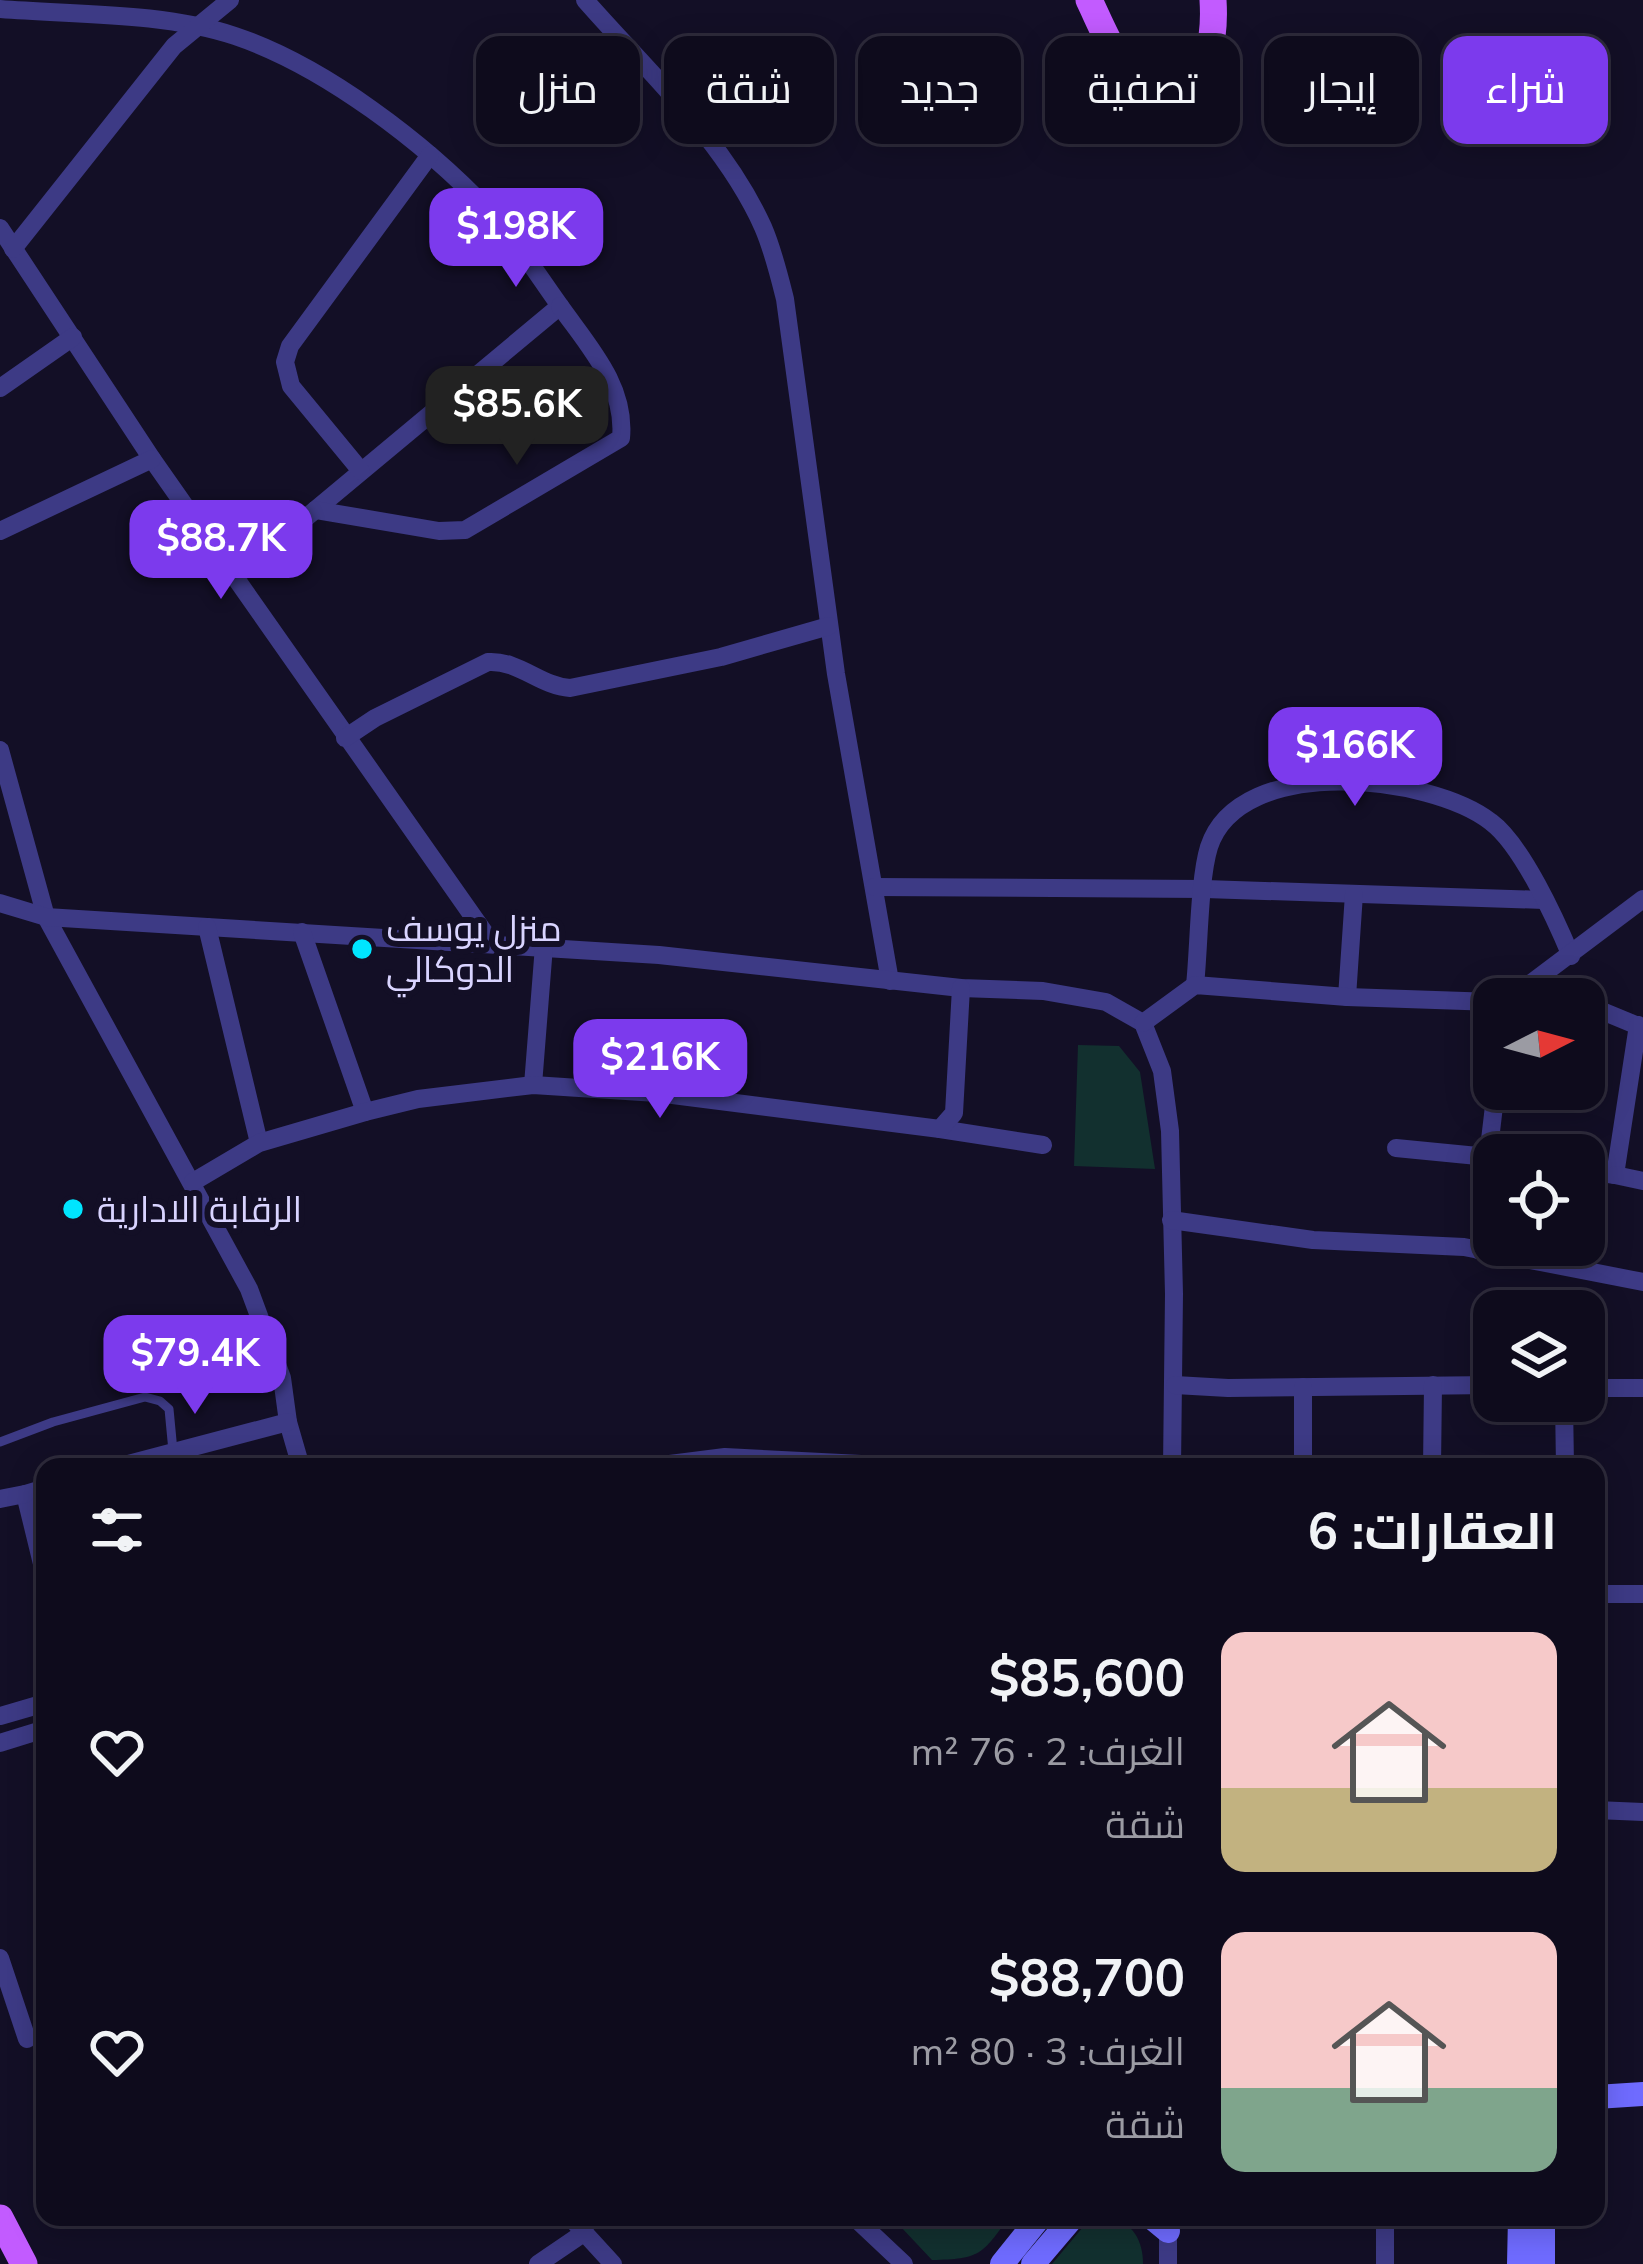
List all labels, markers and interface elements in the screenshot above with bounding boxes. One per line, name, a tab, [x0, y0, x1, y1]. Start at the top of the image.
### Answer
chip: منزل	[476, 36, 640, 144]
chip: شقة	[664, 36, 834, 144]
chip: جديد	[858, 36, 1021, 144]
chip: تصفية	[1045, 36, 1240, 144]
chip: إيجار	[1264, 36, 1419, 144]
chip: شراء	[1443, 36, 1608, 144]
pin: $198K	[432, 188, 600, 290]
text: $198K	[456, 200, 576, 253]
pin: $85.6K	[419, 366, 615, 468]
text: $85.6K	[452, 378, 582, 431]
pin: $88.7K	[123, 500, 319, 602]
text: $88.7K	[156, 512, 286, 565]
pin: $166K	[1271, 707, 1439, 809]
text: $166K	[1295, 719, 1415, 772]
place label: منزل يوسف الدوكالي	[386, 905, 562, 998]
marker: منزل يوسف الدوكالي	[349, 936, 375, 962]
north arrow	[1473, 978, 1605, 1110]
map controls	[1473, 978, 1605, 1422]
pin: $216K	[576, 1019, 744, 1121]
text: $216K	[600, 1031, 720, 1084]
button: locate	[1473, 1134, 1605, 1266]
place label: الرقابة الادارية	[97, 1186, 302, 1235]
marker: الرقابة الادارية	[60, 1196, 86, 1222]
button: layers	[1473, 1290, 1605, 1422]
pin: $79.4K	[97, 1315, 293, 1417]
text: $79.4K	[130, 1327, 260, 1380]
icon: filters	[84, 1497, 150, 1563]
text: العقارات: 6	[1307, 1497, 1557, 1567]
text: $85,600	[989, 1644, 1185, 1714]
icon: home	[1317, 1680, 1461, 1824]
icon: heart	[84, 1719, 150, 1785]
text: الغرف: 2 · 76 m²	[911, 1726, 1185, 1779]
text: شقة	[1105, 1799, 1185, 1852]
text: $88,700	[989, 1944, 1185, 2014]
icon: home	[1317, 1980, 1461, 2124]
icon: heart	[84, 2019, 150, 2085]
text: الغرف: 3 · 80 m²	[911, 2026, 1185, 2079]
text: شقة	[1105, 2099, 1185, 2152]

